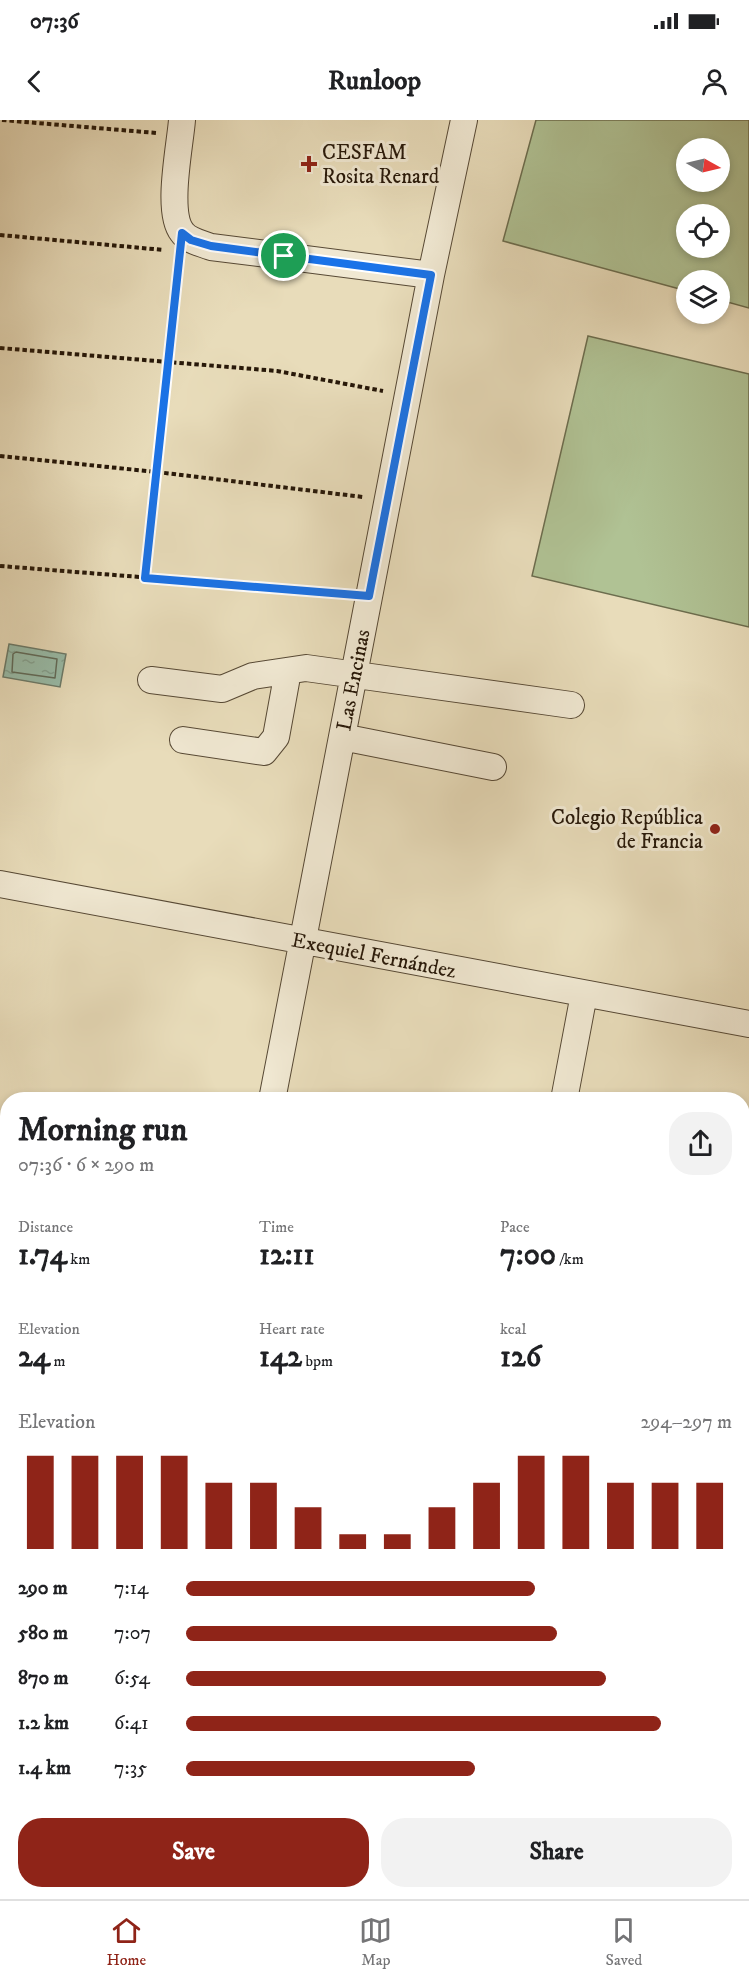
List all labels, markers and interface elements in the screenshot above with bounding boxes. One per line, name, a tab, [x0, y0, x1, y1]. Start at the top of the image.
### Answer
text: 07:36	[30, 8, 79, 35]
text: Runloop	[328, 64, 421, 98]
icon: back	[18, 65, 51, 98]
icon: person	[698, 65, 731, 98]
north arrow	[676, 138, 730, 192]
map controls	[676, 138, 730, 324]
place label: CESFAM Rosita Renard	[322, 140, 440, 190]
marker: CESFAM Rosita Renard	[300, 155, 318, 173]
button: locate	[676, 204, 730, 258]
pin	[258, 230, 309, 281]
icon: arrive	[267, 239, 300, 272]
button: layers	[676, 270, 730, 324]
street label: Las Encinas	[331, 627, 377, 733]
place label: Colegio República de Francia	[551, 805, 703, 855]
marker: Colegio República de Francia	[708, 822, 722, 836]
street label: Exequiel Fernández	[289, 927, 458, 985]
text: Morning run	[18, 1110, 187, 1151]
button: share	[669, 1112, 732, 1175]
text: 07:36 · 6 × 290 m	[18, 1153, 154, 1178]
text: Distance	[18, 1217, 73, 1237]
text: Time	[259, 1217, 294, 1237]
text: Pace	[500, 1217, 530, 1237]
text: 1.74	[18, 1237, 67, 1274]
text: 12:11	[259, 1237, 315, 1274]
text: 7:00	[500, 1237, 556, 1274]
text: km	[67, 1249, 90, 1269]
text: /km	[556, 1249, 584, 1269]
text: Elevation	[18, 1319, 80, 1339]
text: Heart rate	[259, 1319, 325, 1339]
text: kcal	[500, 1319, 526, 1339]
text: 24	[18, 1339, 50, 1376]
text: 142	[259, 1339, 302, 1376]
text: 126	[500, 1339, 541, 1376]
text: m	[50, 1351, 65, 1371]
text: bpm	[302, 1351, 333, 1371]
text: Elevation	[18, 1410, 95, 1435]
text: 294–297 m	[640, 1410, 732, 1435]
text: 290 m	[18, 1576, 68, 1601]
text: 7:14	[114, 1576, 149, 1601]
text: 580 m	[18, 1621, 68, 1646]
text: 7:07	[114, 1621, 151, 1646]
text: 870 m	[18, 1666, 69, 1691]
text: 6:54	[114, 1666, 150, 1691]
text: 1.2 km	[18, 1711, 69, 1736]
text: 6:41	[114, 1711, 148, 1736]
text: 1.4 km	[18, 1756, 71, 1781]
text: 7:35	[114, 1756, 147, 1781]
button: Save	[18, 1818, 369, 1887]
button: Share	[381, 1818, 732, 1887]
tab: Home	[107, 1914, 146, 1970]
tab: Map	[359, 1914, 392, 1970]
tab: Saved	[606, 1914, 642, 1970]

